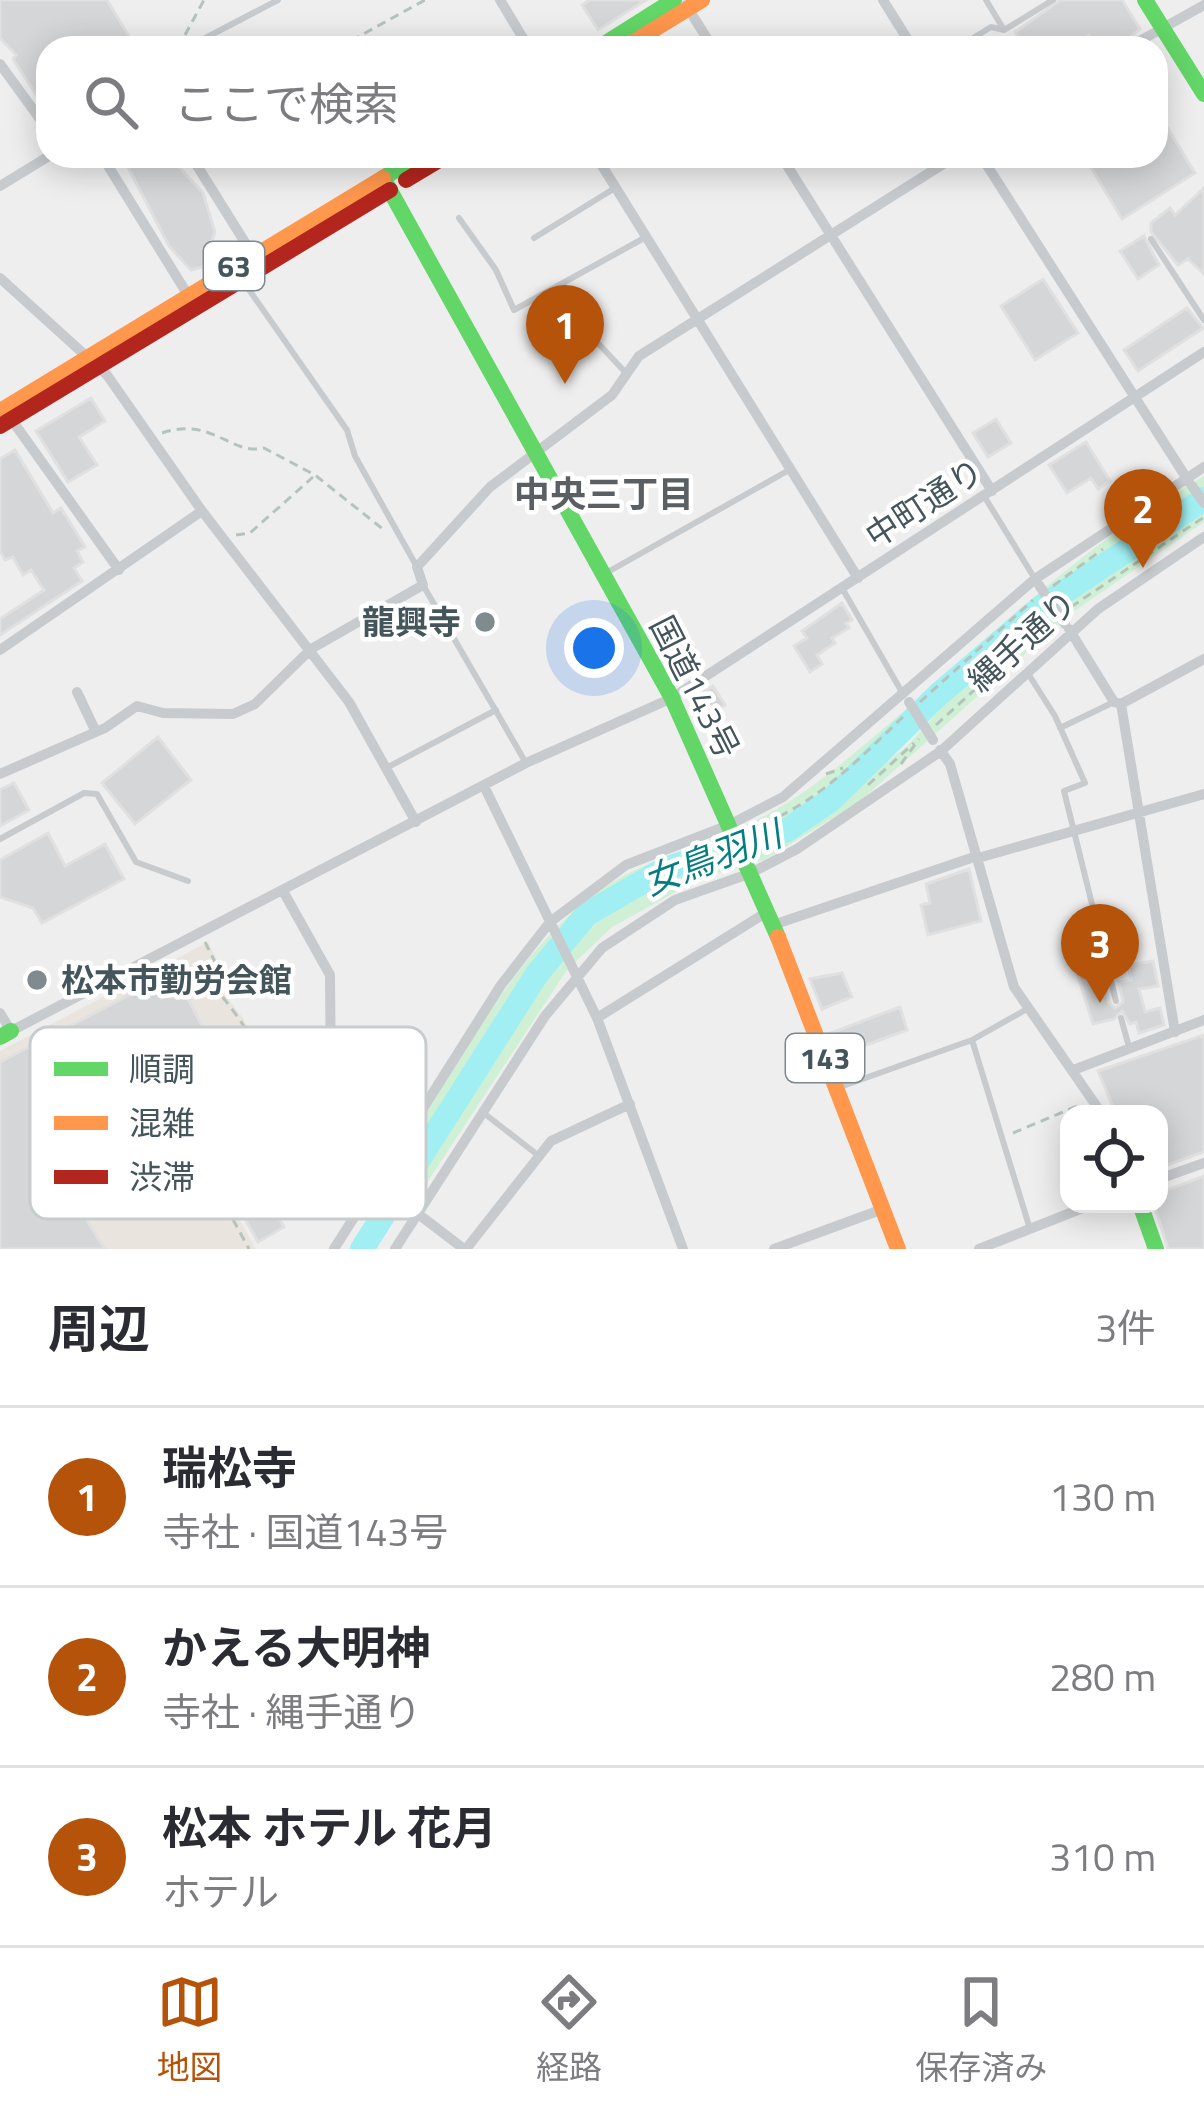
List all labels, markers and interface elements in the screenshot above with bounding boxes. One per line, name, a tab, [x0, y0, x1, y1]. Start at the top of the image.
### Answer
search box	[36, 36, 1168, 168]
icon: search	[78, 69, 144, 135]
text: ここで検索	[174, 69, 399, 137]
road number: 63	[204, 242, 264, 290]
pin: 1	[526, 285, 604, 384]
street label: 中町通り	[855, 446, 993, 560]
district label: 中央三丁目	[514, 466, 694, 521]
pin: 2	[1104, 469, 1182, 568]
street label: 縄手通り	[956, 578, 1088, 704]
place label: 龍興寺	[362, 597, 461, 647]
street label: 国道143号	[638, 607, 752, 767]
marker: 龍興寺	[472, 609, 498, 635]
your location	[564, 618, 624, 678]
water label: 女鳥羽川	[635, 804, 793, 908]
pin: 3	[1061, 904, 1139, 1003]
place label: 松本市勤労会館	[61, 955, 292, 1005]
marker: 松本市勤労会館	[24, 967, 50, 993]
legend	[30, 1027, 426, 1219]
road number: 143	[786, 1034, 864, 1082]
text: 順調	[129, 1044, 195, 1094]
text: 混雑	[129, 1098, 195, 1148]
map controls	[1060, 1105, 1168, 1213]
button: locate	[1060, 1105, 1168, 1213]
text: 渋滞	[129, 1152, 195, 1202]
text: 周辺	[48, 1289, 150, 1367]
text: 3件	[1095, 1298, 1156, 1357]
text: 瑞松寺	[162, 1433, 297, 1501]
text: 1	[76, 1467, 98, 1526]
text: 130 m	[1049, 1467, 1156, 1526]
text: 寺社 · 国道143号	[162, 1502, 448, 1561]
text: かえる大明神	[162, 1613, 431, 1681]
text: 2	[76, 1647, 98, 1706]
text: 280 m	[1049, 1647, 1156, 1706]
text: 寺社 · 縄手通り	[162, 1682, 422, 1741]
text: 松本 ホテル 花月	[162, 1793, 497, 1861]
text: 3	[76, 1827, 98, 1886]
text: 310 m	[1049, 1827, 1156, 1886]
text: ホテル	[162, 1862, 279, 1921]
tab: 地図	[157, 1969, 223, 2092]
tab: 経路	[536, 1969, 602, 2092]
tab: 保存済み	[915, 1969, 1047, 2092]

